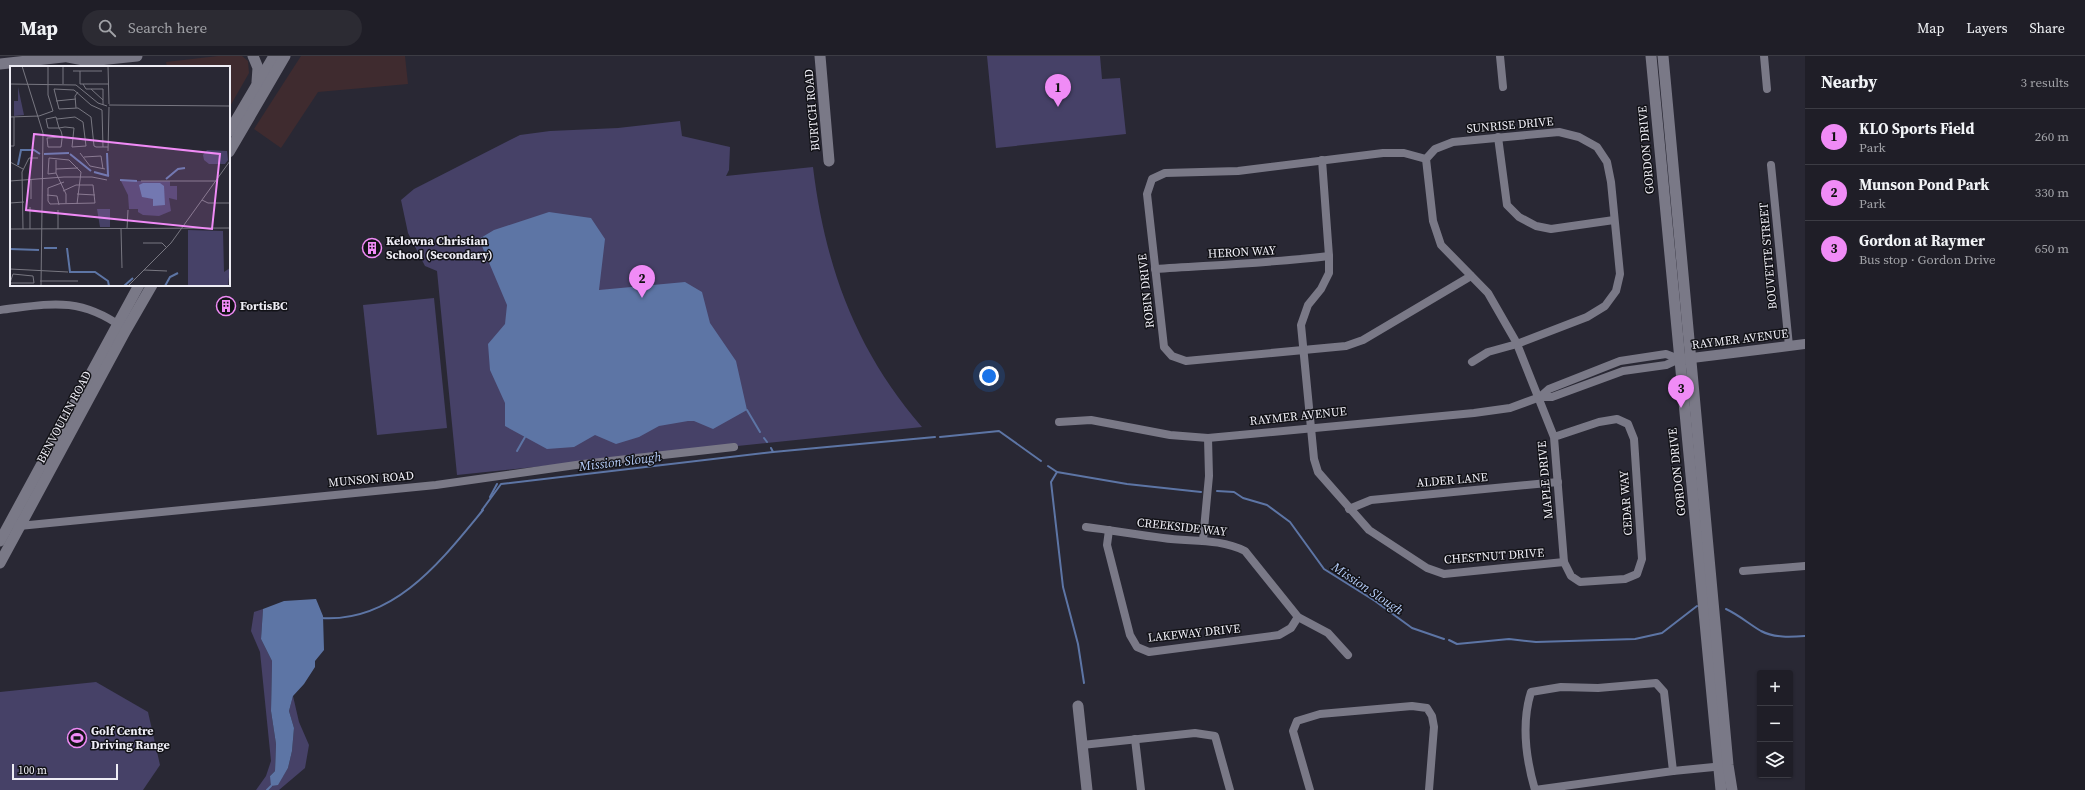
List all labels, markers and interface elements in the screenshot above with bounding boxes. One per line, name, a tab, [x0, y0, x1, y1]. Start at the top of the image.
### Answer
search box	[82, 10, 362, 46]
text: Map	[20, 15, 58, 41]
icon: search	[96, 17, 118, 39]
text: Search here	[128, 17, 207, 38]
text: Map	[1917, 18, 1944, 38]
text: Layers	[1966, 18, 2008, 38]
text: Share	[2030, 18, 2065, 38]
inset map	[10, 66, 230, 286]
street label: BURTCH ROAD	[800, 68, 824, 152]
text: Nearby	[1821, 70, 1877, 94]
pin: 1	[1045, 74, 1071, 107]
text: 3 results	[2021, 74, 2069, 91]
street label: GORDON DRIVE	[1634, 105, 1658, 195]
street label: SUNRISE DRIVE	[1466, 113, 1554, 137]
text: KLO Sports Field	[1859, 118, 1974, 139]
text: 1	[1830, 128, 1838, 145]
text: 260 m	[2035, 128, 2069, 145]
text: Park	[1859, 139, 1886, 156]
text: Munson Pond Park	[1859, 174, 1989, 195]
text: 2	[1830, 184, 1838, 201]
text: 330 m	[2035, 184, 2069, 201]
text: Park	[1859, 195, 1886, 212]
street label: BOUVETTE STREET	[1755, 201, 1781, 310]
text: Gordon at Raymer	[1859, 230, 1985, 251]
place label: Kelowna Christian School (Secondary)	[386, 233, 493, 263]
building icon: Kelowna Christian School (Secondary)	[361, 237, 383, 259]
text: 3	[1830, 240, 1838, 257]
text: 650 m	[2035, 240, 2069, 257]
street label: HERON WAY	[1207, 242, 1277, 262]
text: Bus stop · Gordon Drive	[1859, 251, 1996, 268]
street label: ROBIN DRIVE	[1134, 253, 1158, 329]
pin: 2	[629, 265, 655, 298]
building icon: FortisBC	[215, 295, 237, 317]
place label: FortisBC	[240, 298, 288, 314]
street label: RAYMER AVENUE	[1691, 325, 1789, 353]
your location	[979, 366, 999, 386]
street label: BENVOULIN ROAD	[33, 368, 95, 466]
pin: 3	[1668, 375, 1694, 408]
street label: RAYMER AVENUE	[1249, 403, 1347, 429]
street label: GORDON DRIVE	[1664, 427, 1690, 517]
street label: MAPLE DRIVE	[1534, 440, 1556, 520]
water label: Mission Slough	[577, 448, 662, 475]
street label: MUNSON ROAD	[327, 467, 415, 491]
street label: ALDER LANE	[1416, 469, 1488, 491]
street label: CEDAR WAY	[1616, 469, 1636, 536]
street label: CREEKSIDE WAY	[1136, 514, 1228, 540]
street label: CHESTNUT DRIVE	[1443, 545, 1545, 567]
water label: Mission Slough	[1328, 558, 1407, 619]
street label: LAKEWAY DRIVE	[1147, 620, 1241, 646]
map controls	[1757, 670, 1793, 778]
button: +	[1757, 670, 1793, 706]
button: −	[1757, 706, 1793, 742]
place label: Golf Centre Driving Range	[91, 723, 170, 753]
sports icon: Golf Centre Driving Range	[66, 727, 88, 749]
button: layers	[1757, 742, 1793, 778]
scale bar	[12, 762, 118, 781]
text: 100 m	[18, 763, 47, 778]

